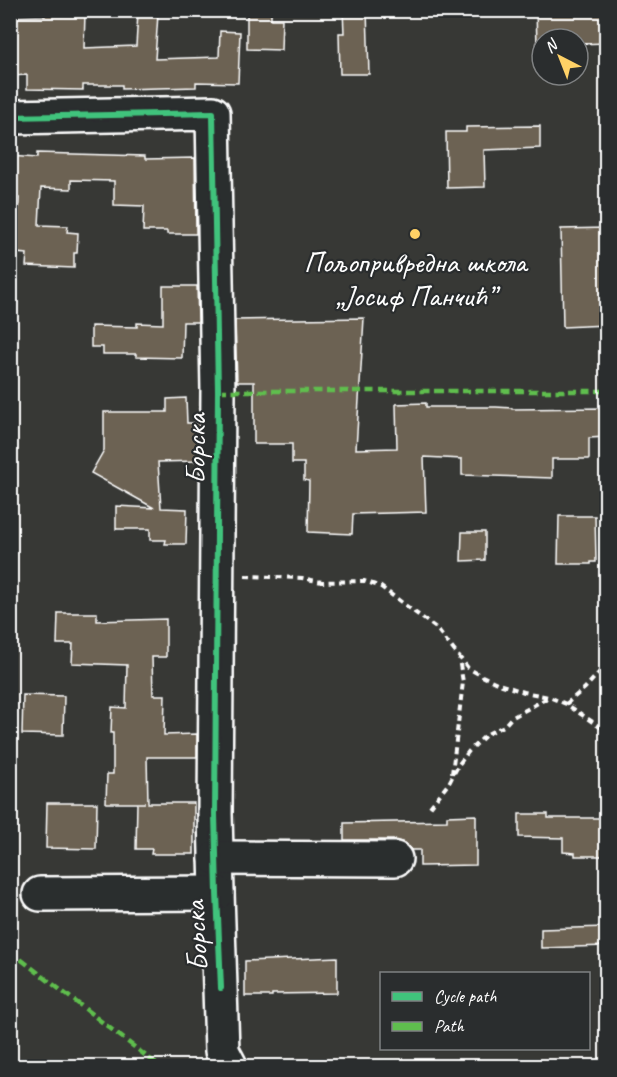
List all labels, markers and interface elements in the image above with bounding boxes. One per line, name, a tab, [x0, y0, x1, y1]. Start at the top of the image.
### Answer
north arrow	[530, 27, 590, 87]
text: N	[540, 34, 563, 57]
marker: Пољопривредна школа „Јосиф Панчић”	[408, 227, 422, 241]
place label: Пољопривредна школа „Јосиф Панчић”	[304, 243, 529, 315]
street label: Борска	[176, 412, 214, 484]
street label: Борска	[175, 898, 217, 972]
legend	[380, 972, 590, 1050]
text: Cycle path	[434, 985, 497, 1007]
text: Path	[434, 1015, 464, 1037]

